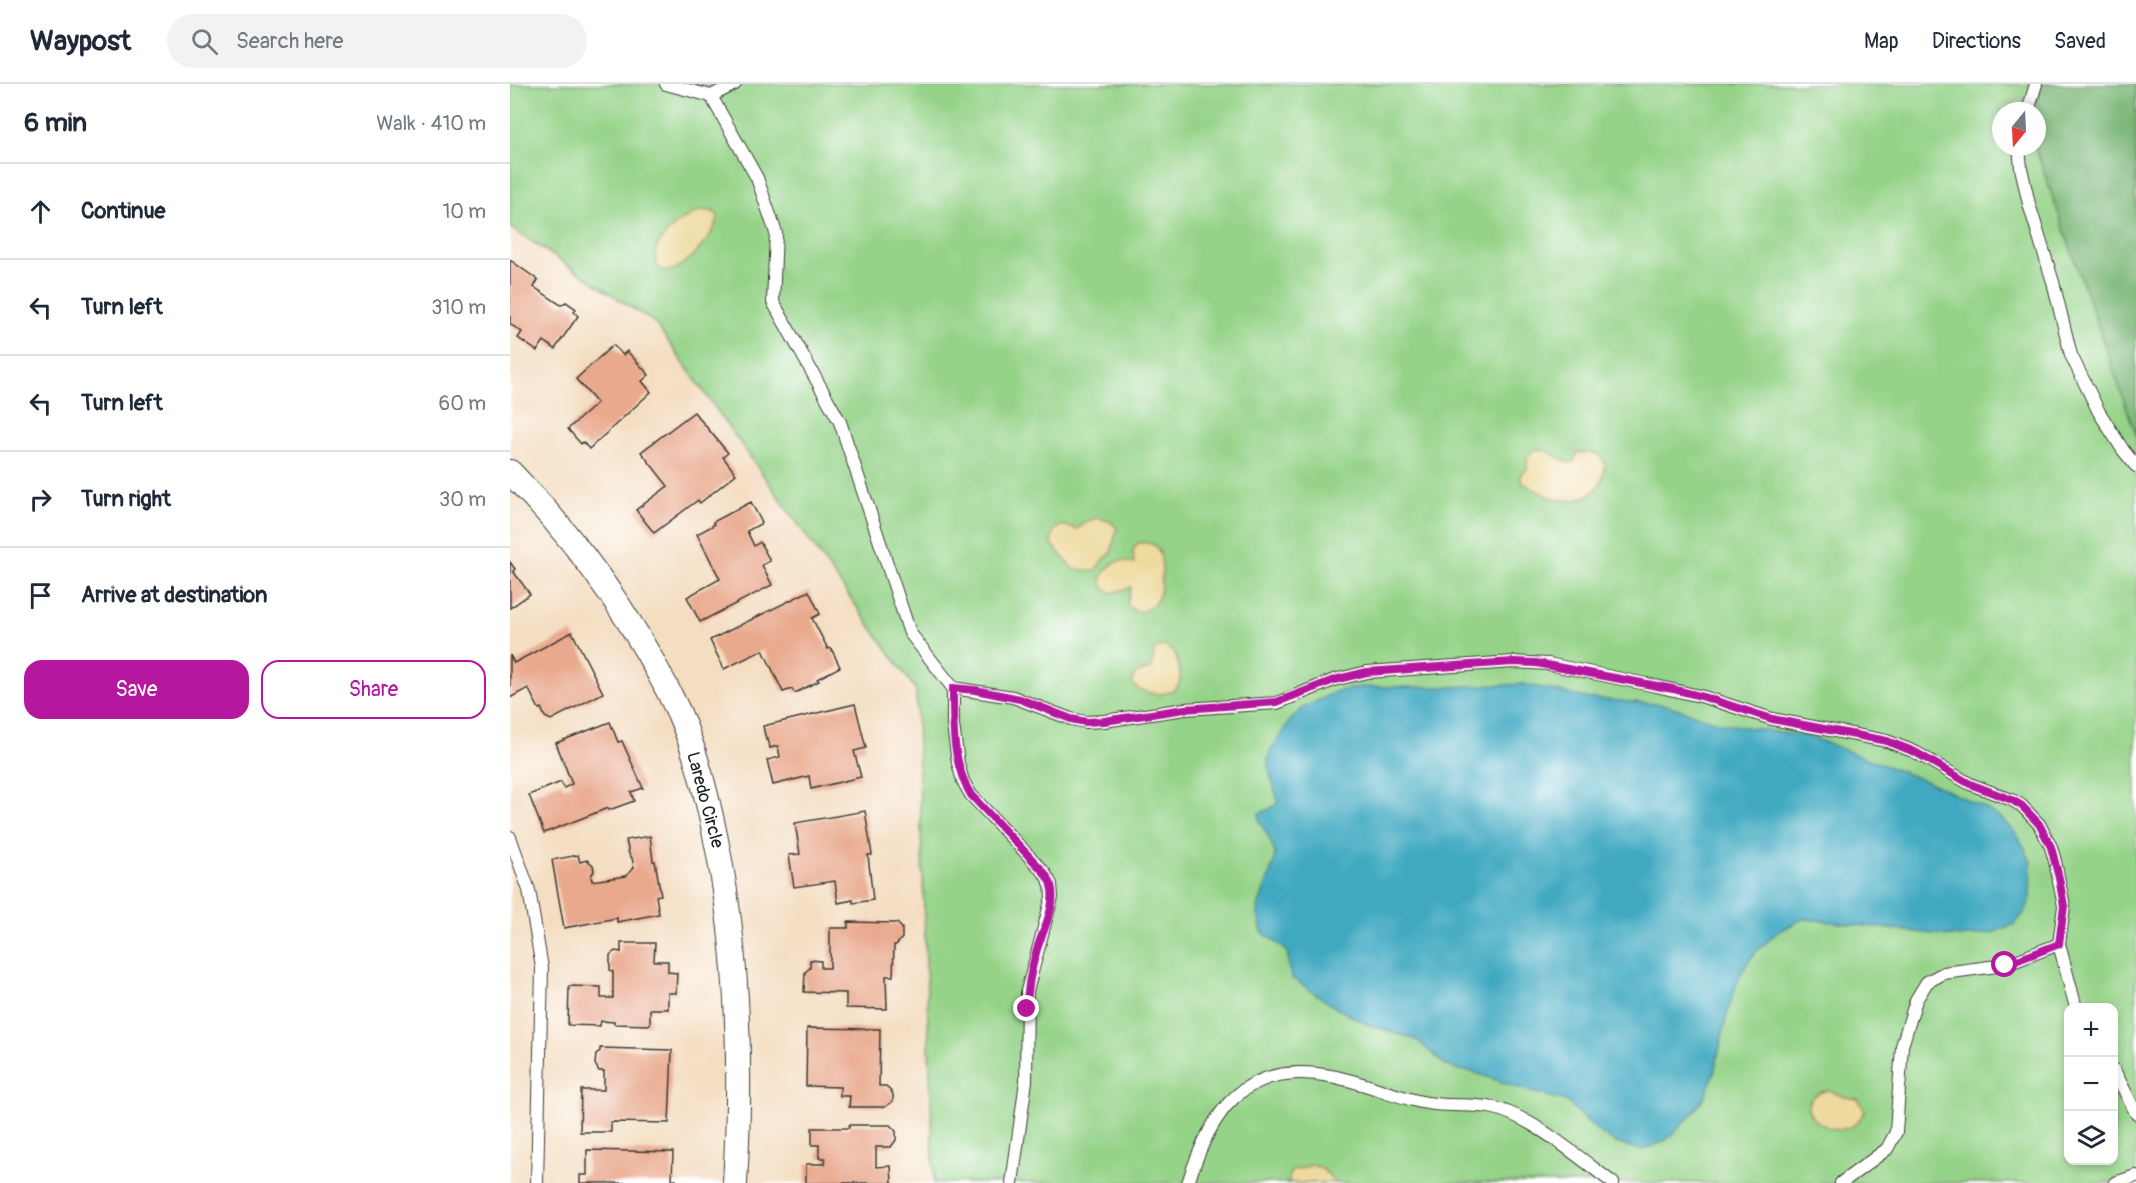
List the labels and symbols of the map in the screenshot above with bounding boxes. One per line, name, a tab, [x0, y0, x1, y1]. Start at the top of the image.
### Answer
north arrow	[1992, 102, 2046, 156]
street label: Laredo Circle	[681, 749, 729, 851]
route start	[1991, 951, 2017, 977]
route end	[1013, 995, 1039, 1021]

